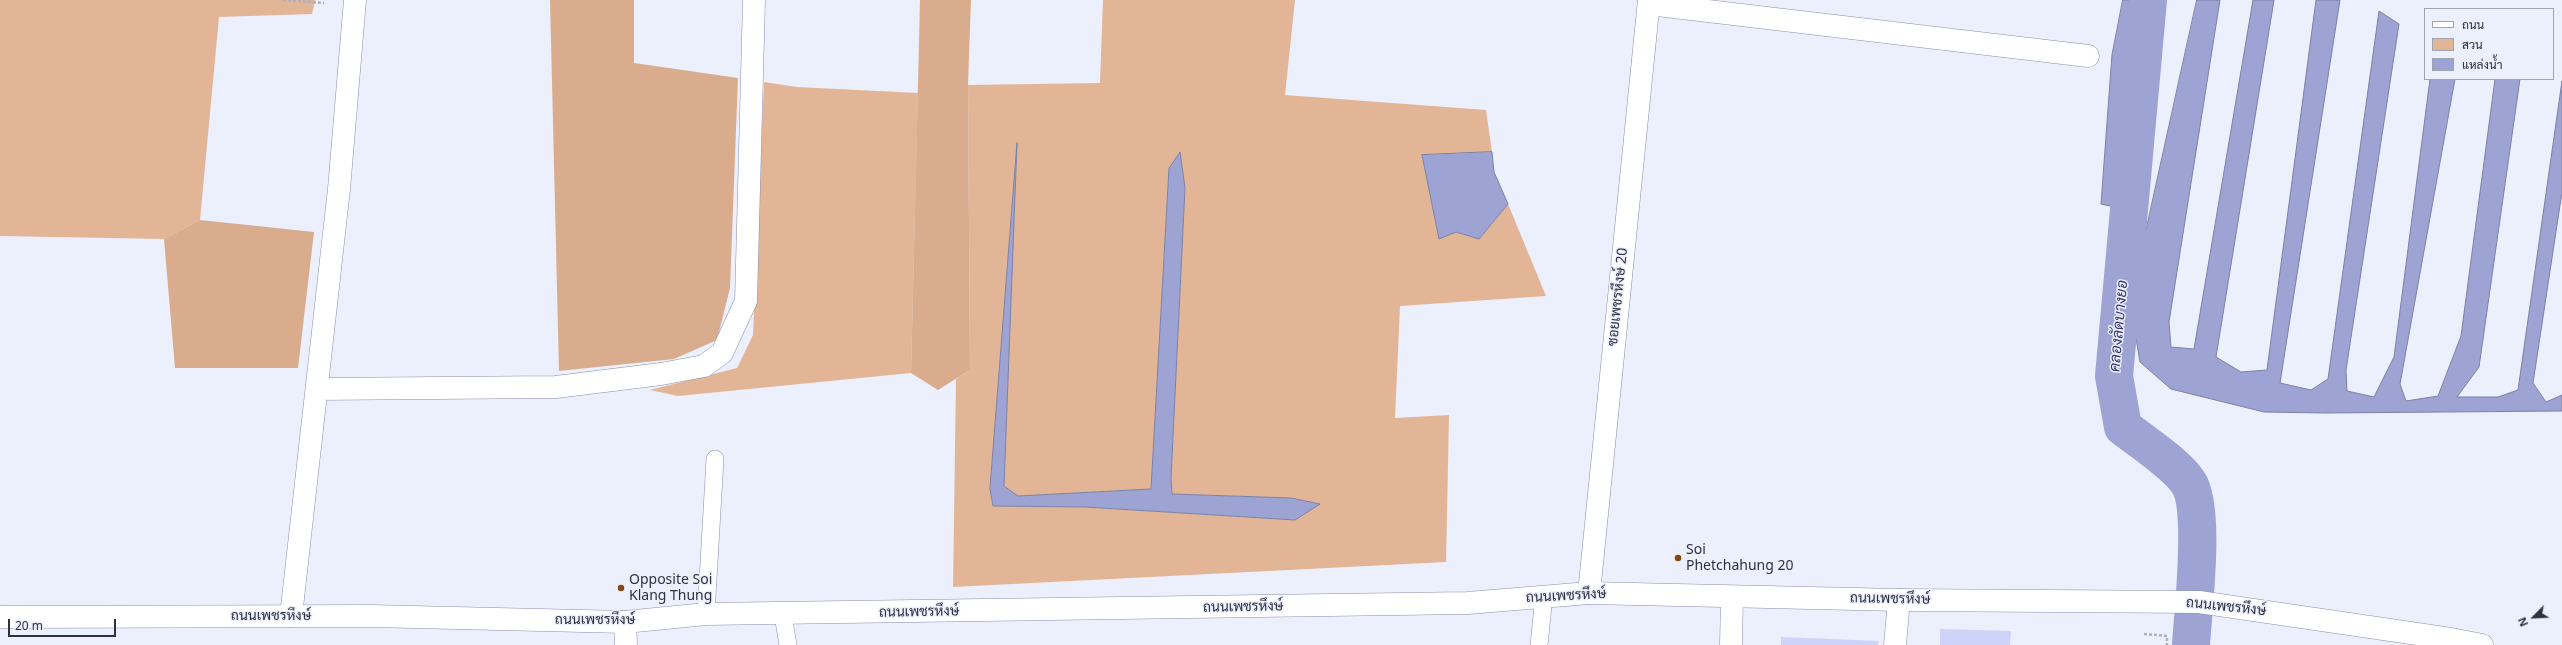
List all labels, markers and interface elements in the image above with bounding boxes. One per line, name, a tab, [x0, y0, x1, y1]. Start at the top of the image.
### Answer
legend	[2424, 8, 2554, 80]
text: ถนน	[2462, 16, 2484, 33]
text: สวน	[2462, 36, 2483, 53]
text: แหล่งน้ำ	[2462, 56, 2502, 73]
street label: ซอยเพชรหึงษ์ 20	[1604, 247, 1632, 347]
water label: คลองลัดบางยอ	[2106, 279, 2132, 373]
place label: Soi Phetchahung 20	[1686, 542, 1794, 574]
marker: Soi Phetchahung 20	[1673, 553, 1683, 563]
place label: Opposite Soi Klang Thung	[629, 572, 712, 604]
marker: Opposite Soi Klang Thung	[616, 583, 626, 593]
street label: ถนนเพชรหึงษ์	[1525, 586, 1607, 606]
street label: ถนนเพชรหึงษ์	[1850, 590, 1930, 608]
street label: ถนนเพชรหึงษ์	[2185, 594, 2267, 620]
north arrow	[2514, 597, 2554, 637]
street label: ถนนเพชรหึงษ์	[1203, 598, 1283, 616]
street label: ถนนเพชรหึงษ์	[879, 603, 959, 621]
street label: ถนนเพชรหึงษ์	[231, 608, 311, 624]
scale bar	[10, 611, 118, 637]
street label: ถนนเพชรหึงษ์	[555, 612, 635, 628]
text: N	[2514, 615, 2531, 629]
text: 20 m	[15, 617, 43, 634]

